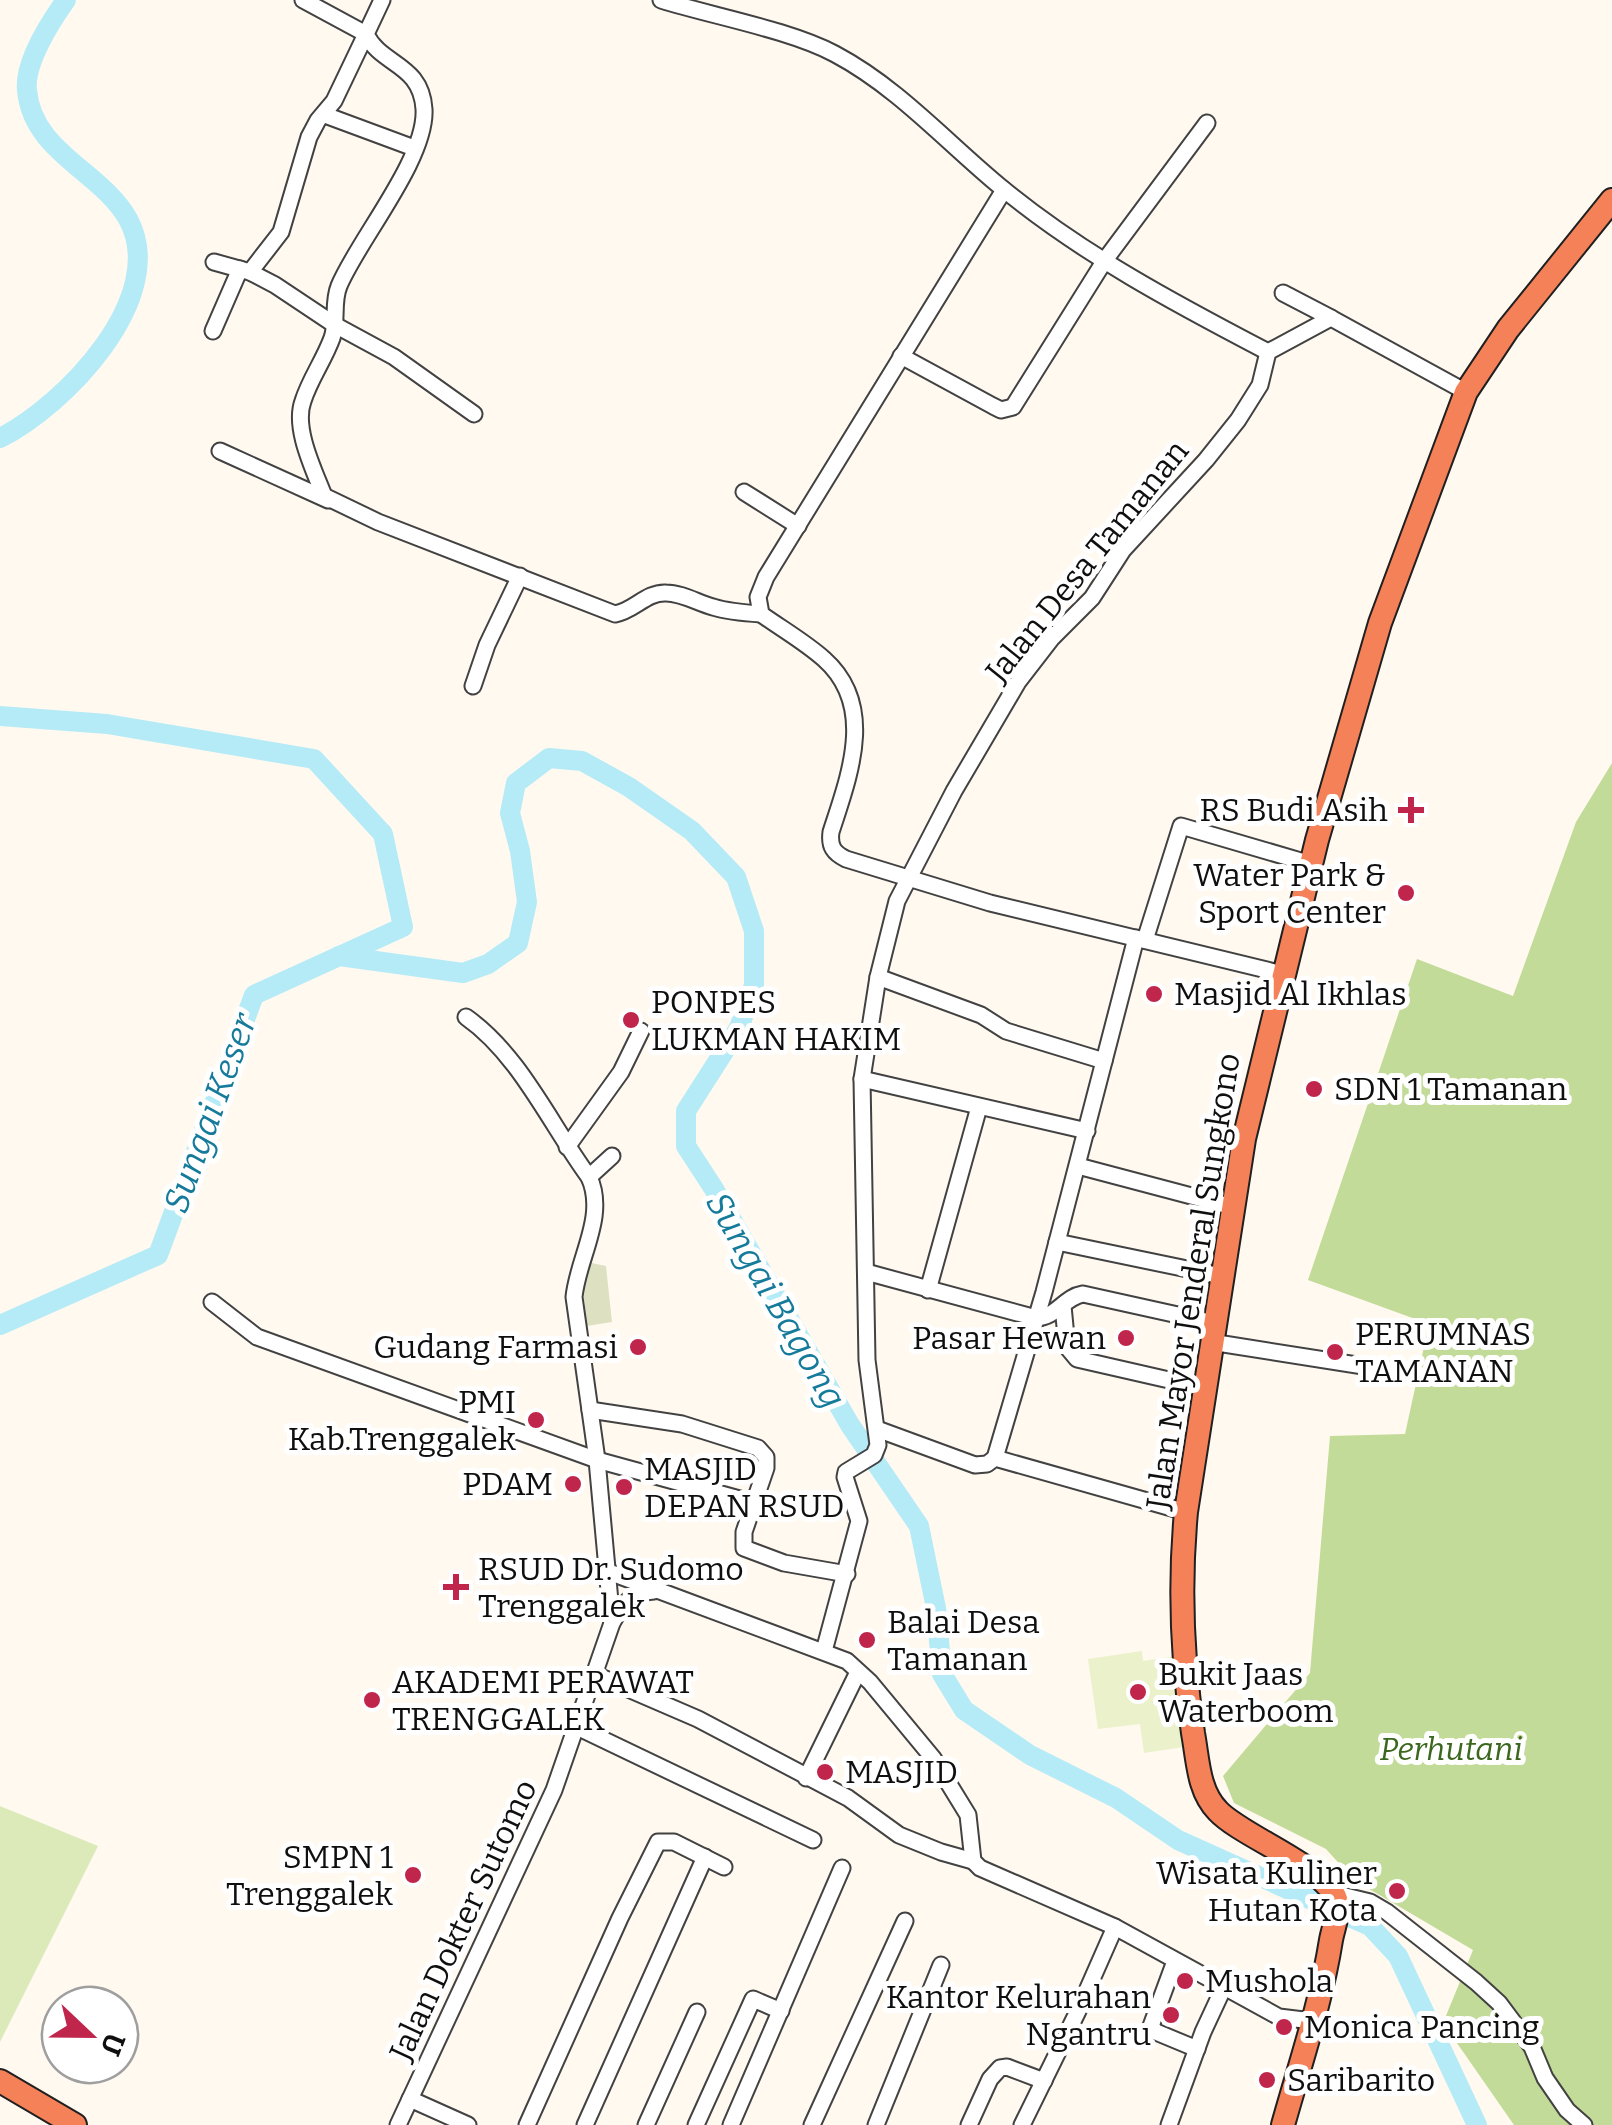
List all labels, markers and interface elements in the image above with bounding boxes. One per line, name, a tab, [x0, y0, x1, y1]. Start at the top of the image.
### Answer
street label: Jalan Desa Tamanan	[977, 432, 1196, 690]
place label: RS Budi Asih	[1200, 791, 1388, 829]
marker: RS Budi Asih	[1398, 797, 1424, 823]
place label: Water Park & Sport Center	[1193, 856, 1386, 931]
marker: Water Park & Sport Center	[1395, 882, 1417, 904]
place label: Masjid Al Ikhlas	[1174, 975, 1407, 1013]
place label: PONPES LUKMAN HAKIM	[651, 983, 901, 1058]
marker: Masjid Al Ikhlas	[1143, 983, 1165, 1005]
water label: Sungai Keser	[155, 1006, 266, 1218]
marker: PONPES LUKMAN HAKIM	[620, 1009, 642, 1031]
street label: Jalan Mayor Jenderal Sungkono	[1138, 1050, 1248, 1513]
place label: SDN 1 Tamanan	[1334, 1070, 1567, 1108]
marker: SDN 1 Tamanan	[1303, 1078, 1325, 1100]
water label: Sungai Bagong	[697, 1185, 855, 1415]
place label: PERUMNAS TAMANAN	[1355, 1315, 1531, 1390]
place label: Pasar Hewan	[912, 1319, 1106, 1357]
marker: Pasar Hewan	[1115, 1327, 1137, 1349]
place label: Gudang Farmasi	[373, 1328, 618, 1366]
marker: Gudang Farmasi	[627, 1336, 649, 1358]
marker: PERUMNAS TAMANAN	[1324, 1341, 1346, 1363]
place label: PMI Kab.Trenggalek	[288, 1383, 516, 1458]
marker: PMI Kab.Trenggalek	[525, 1409, 547, 1431]
place label: MASJID DEPAN RSUD	[644, 1450, 845, 1525]
place label: PDAM	[462, 1465, 553, 1503]
marker: PDAM	[562, 1473, 584, 1495]
marker: MASJID DEPAN RSUD	[613, 1476, 635, 1498]
place label: RSUD Dr. Sudomo Trenggalek	[478, 1550, 744, 1625]
marker: RSUD Dr. Sudomo Trenggalek	[443, 1574, 469, 1600]
place label: Balai Desa Tamanan	[887, 1603, 1040, 1678]
marker: Balai Desa Tamanan	[856, 1629, 878, 1651]
place label: Bukit Jaas Waterboom	[1158, 1655, 1334, 1730]
place label: AKADEMI PERAWAT TRENGGALEK	[392, 1663, 694, 1738]
marker: Bukit Jaas Waterboom	[1127, 1681, 1149, 1703]
marker: AKADEMI PERAWAT TRENGGALEK	[361, 1689, 383, 1711]
park label: Perhutani	[1379, 1730, 1523, 1768]
place label: MASJID	[845, 1753, 958, 1791]
marker: MASJID	[814, 1761, 836, 1783]
street label: Jalan Dokter Sutomo	[381, 1774, 545, 2067]
place label: SMPN 1 Trenggalek	[226, 1838, 393, 1913]
place label: Wisata Kuliner Hutan Kota	[1156, 1854, 1377, 1929]
marker: SMPN 1 Trenggalek	[402, 1864, 424, 1886]
marker: Wisata Kuliner Hutan Kota	[1386, 1880, 1408, 1902]
place label: Mushola	[1205, 1962, 1333, 2000]
marker: Mushola	[1174, 1970, 1196, 1992]
place label: Kantor Kelurahan Ngantru	[886, 1978, 1151, 2053]
north arrow	[40, 1985, 140, 2085]
marker: Kantor Kelurahan Ngantru	[1160, 2004, 1182, 2026]
place label: Monica Pancing	[1304, 2008, 1540, 2046]
marker: Monica Pancing	[1273, 2016, 1295, 2038]
text: U	[93, 2028, 132, 2060]
place label: Saribarito	[1287, 2061, 1435, 2099]
marker: Saribarito	[1256, 2069, 1278, 2091]

